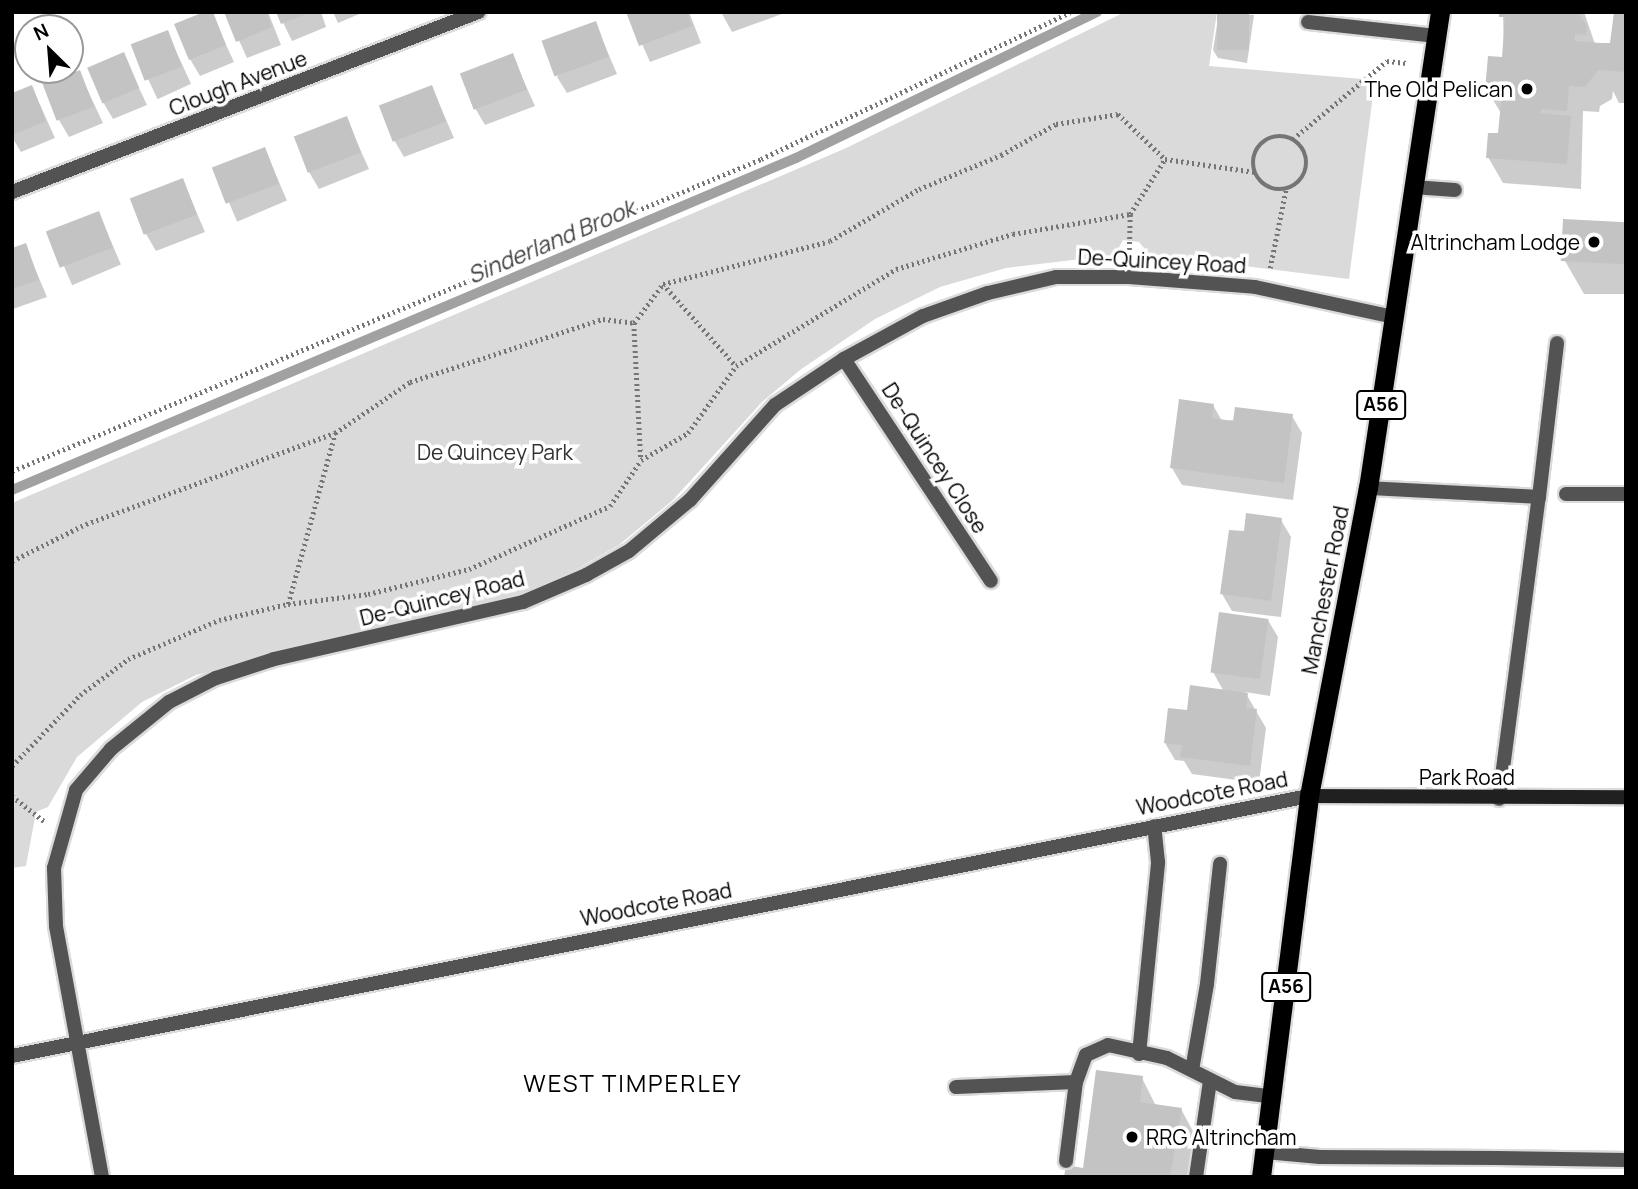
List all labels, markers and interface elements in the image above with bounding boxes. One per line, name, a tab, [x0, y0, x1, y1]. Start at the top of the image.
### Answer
north arrow	[14, 14, 84, 84]
text: N	[29, 17, 53, 46]
street label: Clough Avenue	[165, 45, 311, 121]
place label: The Old Pelican	[1364, 76, 1513, 102]
marker: The Old Pelican	[1519, 81, 1535, 97]
water label: Sinderland Brook	[463, 193, 639, 289]
place label: Altrincham Lodge	[1410, 229, 1580, 255]
marker: Altrincham Lodge	[1586, 234, 1602, 250]
street label: De-Quincey Road	[1077, 244, 1247, 278]
street label: De-Quincey Close	[877, 378, 993, 538]
road number: A56	[1355, 390, 1407, 420]
park label: De Quincey Park	[417, 439, 573, 465]
street label: Manchester Road	[1296, 504, 1354, 676]
street label: De-Quincey Road	[357, 565, 527, 631]
street label: Park Road	[1419, 764, 1515, 790]
street label: Woodcote Road	[1134, 766, 1290, 820]
street label: Woodcote Road	[578, 877, 734, 931]
road number: A56	[1260, 972, 1312, 1002]
district label: WEST TIMPERLEY	[525, 1069, 741, 1097]
place label: RRG Altrincham	[1146, 1124, 1297, 1150]
marker: RRG Altrincham	[1124, 1129, 1140, 1145]

